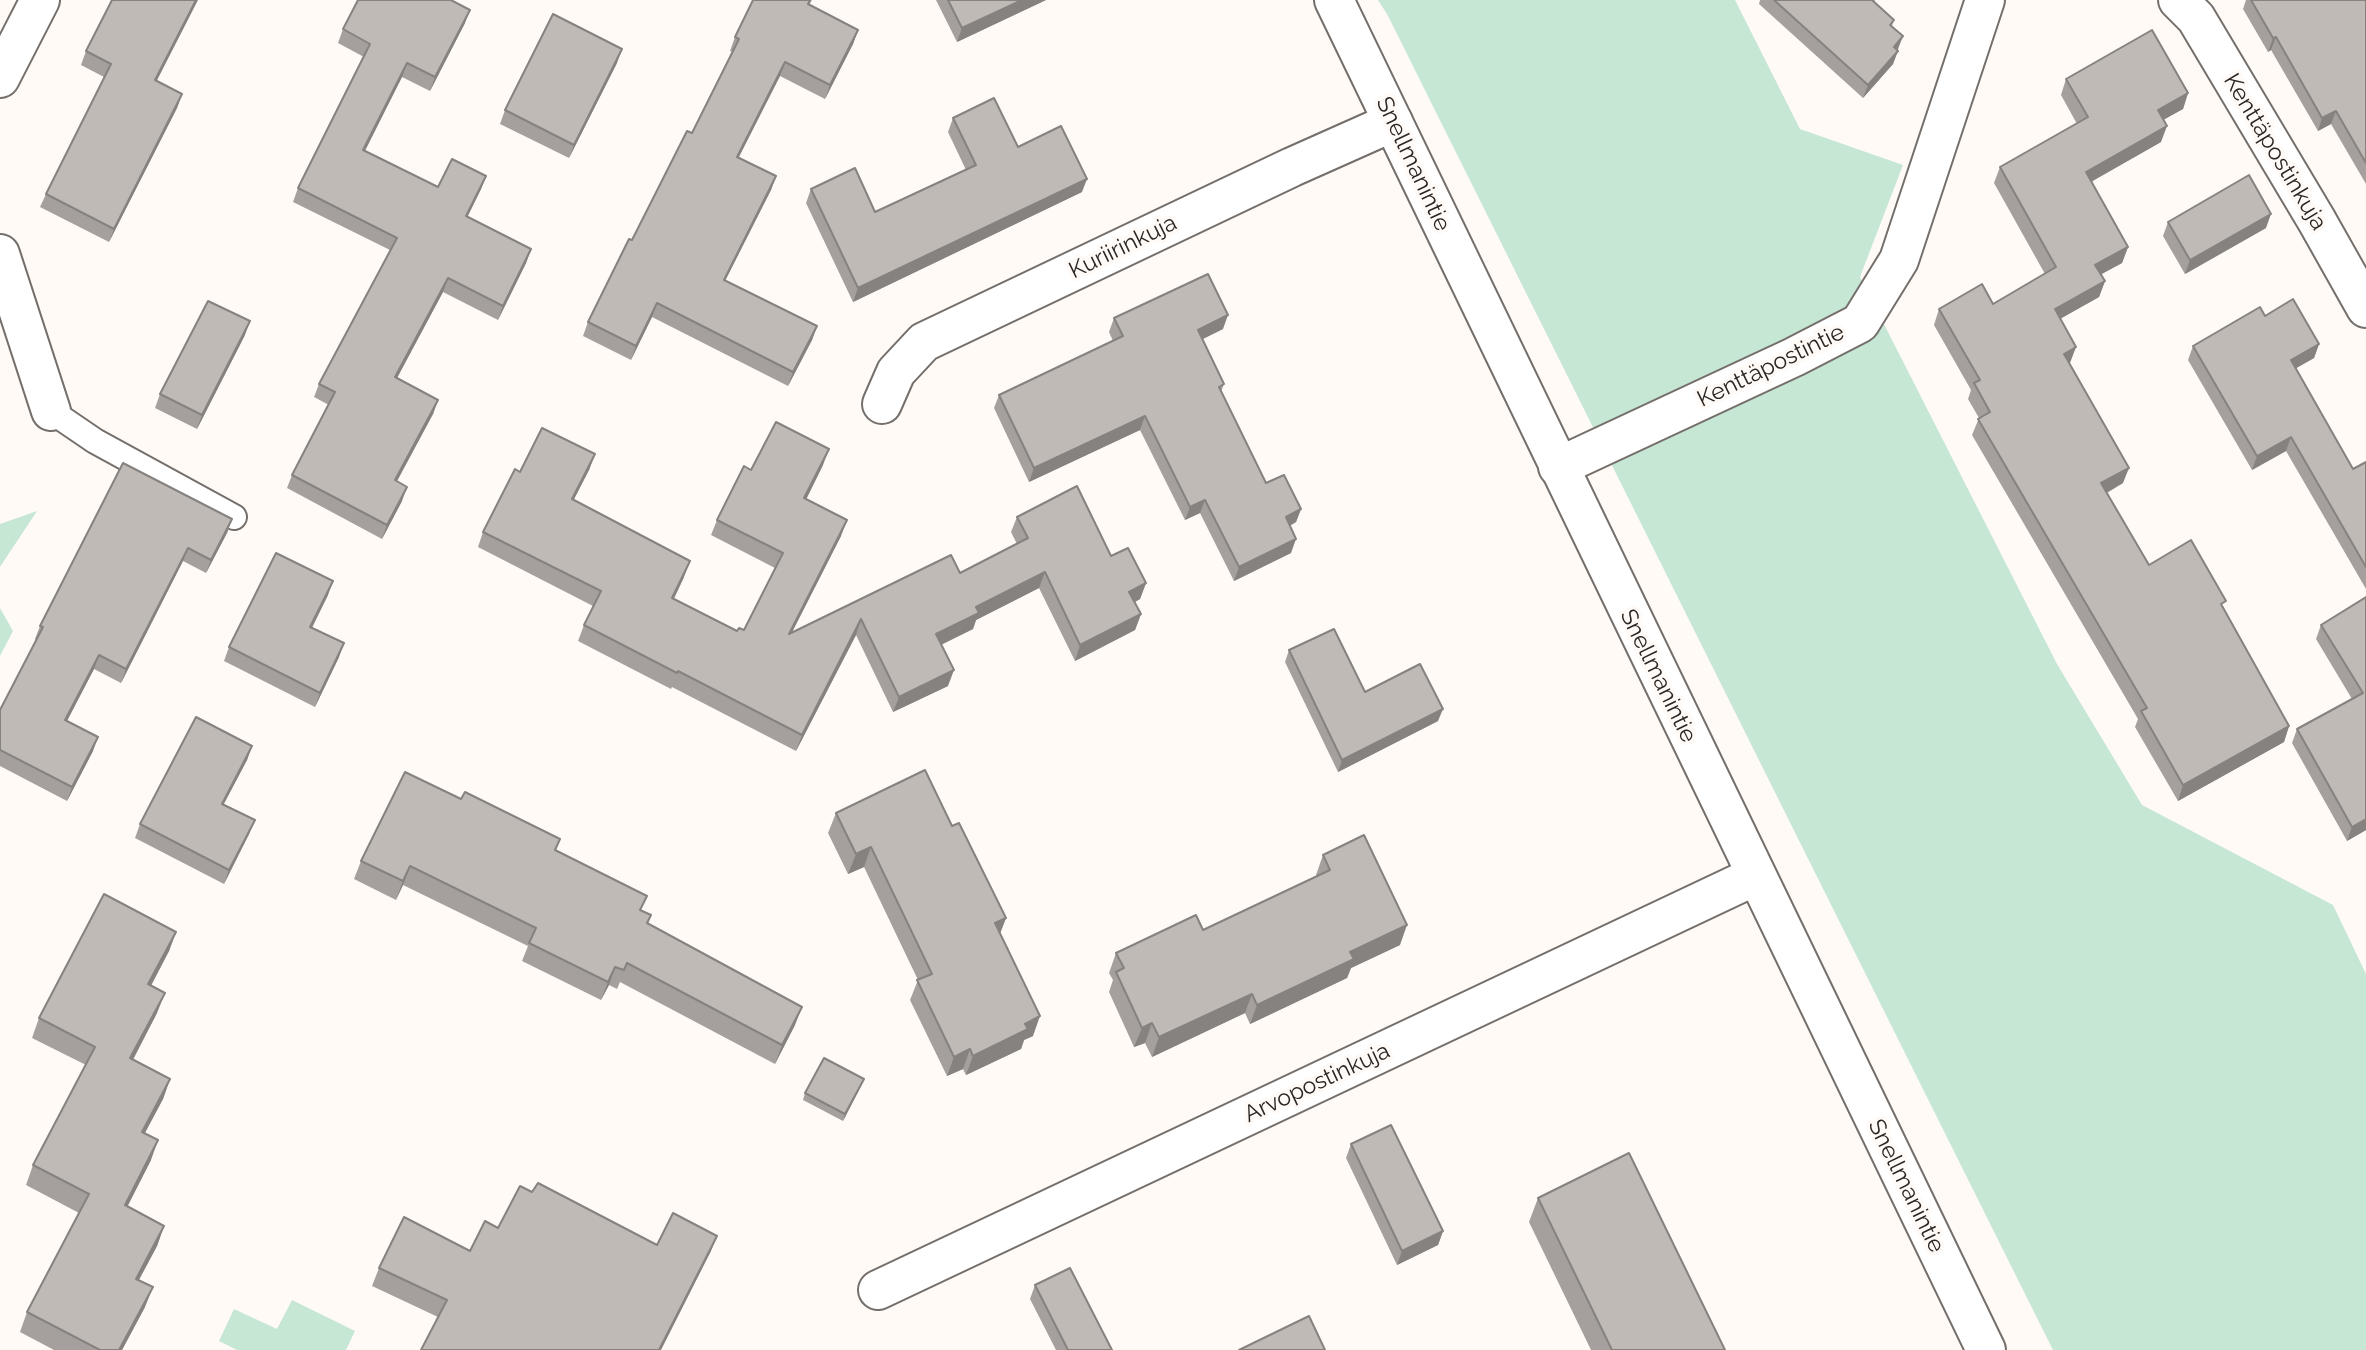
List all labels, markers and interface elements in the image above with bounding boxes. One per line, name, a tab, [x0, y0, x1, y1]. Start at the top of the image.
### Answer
street label: Kenttäpostinkuja	[2217, 69, 2333, 235]
street label: Snellmanintie	[1370, 92, 1456, 236]
street label: Kuriirinkuja	[1065, 209, 1181, 285]
street label: Kenttäpostintie	[1693, 319, 1849, 413]
street label: Snellmanintie	[1614, 605, 1702, 747]
street label: Arvopostinkuja	[1240, 1037, 1394, 1129]
street label: Snellmanintie	[1862, 1115, 1950, 1257]

